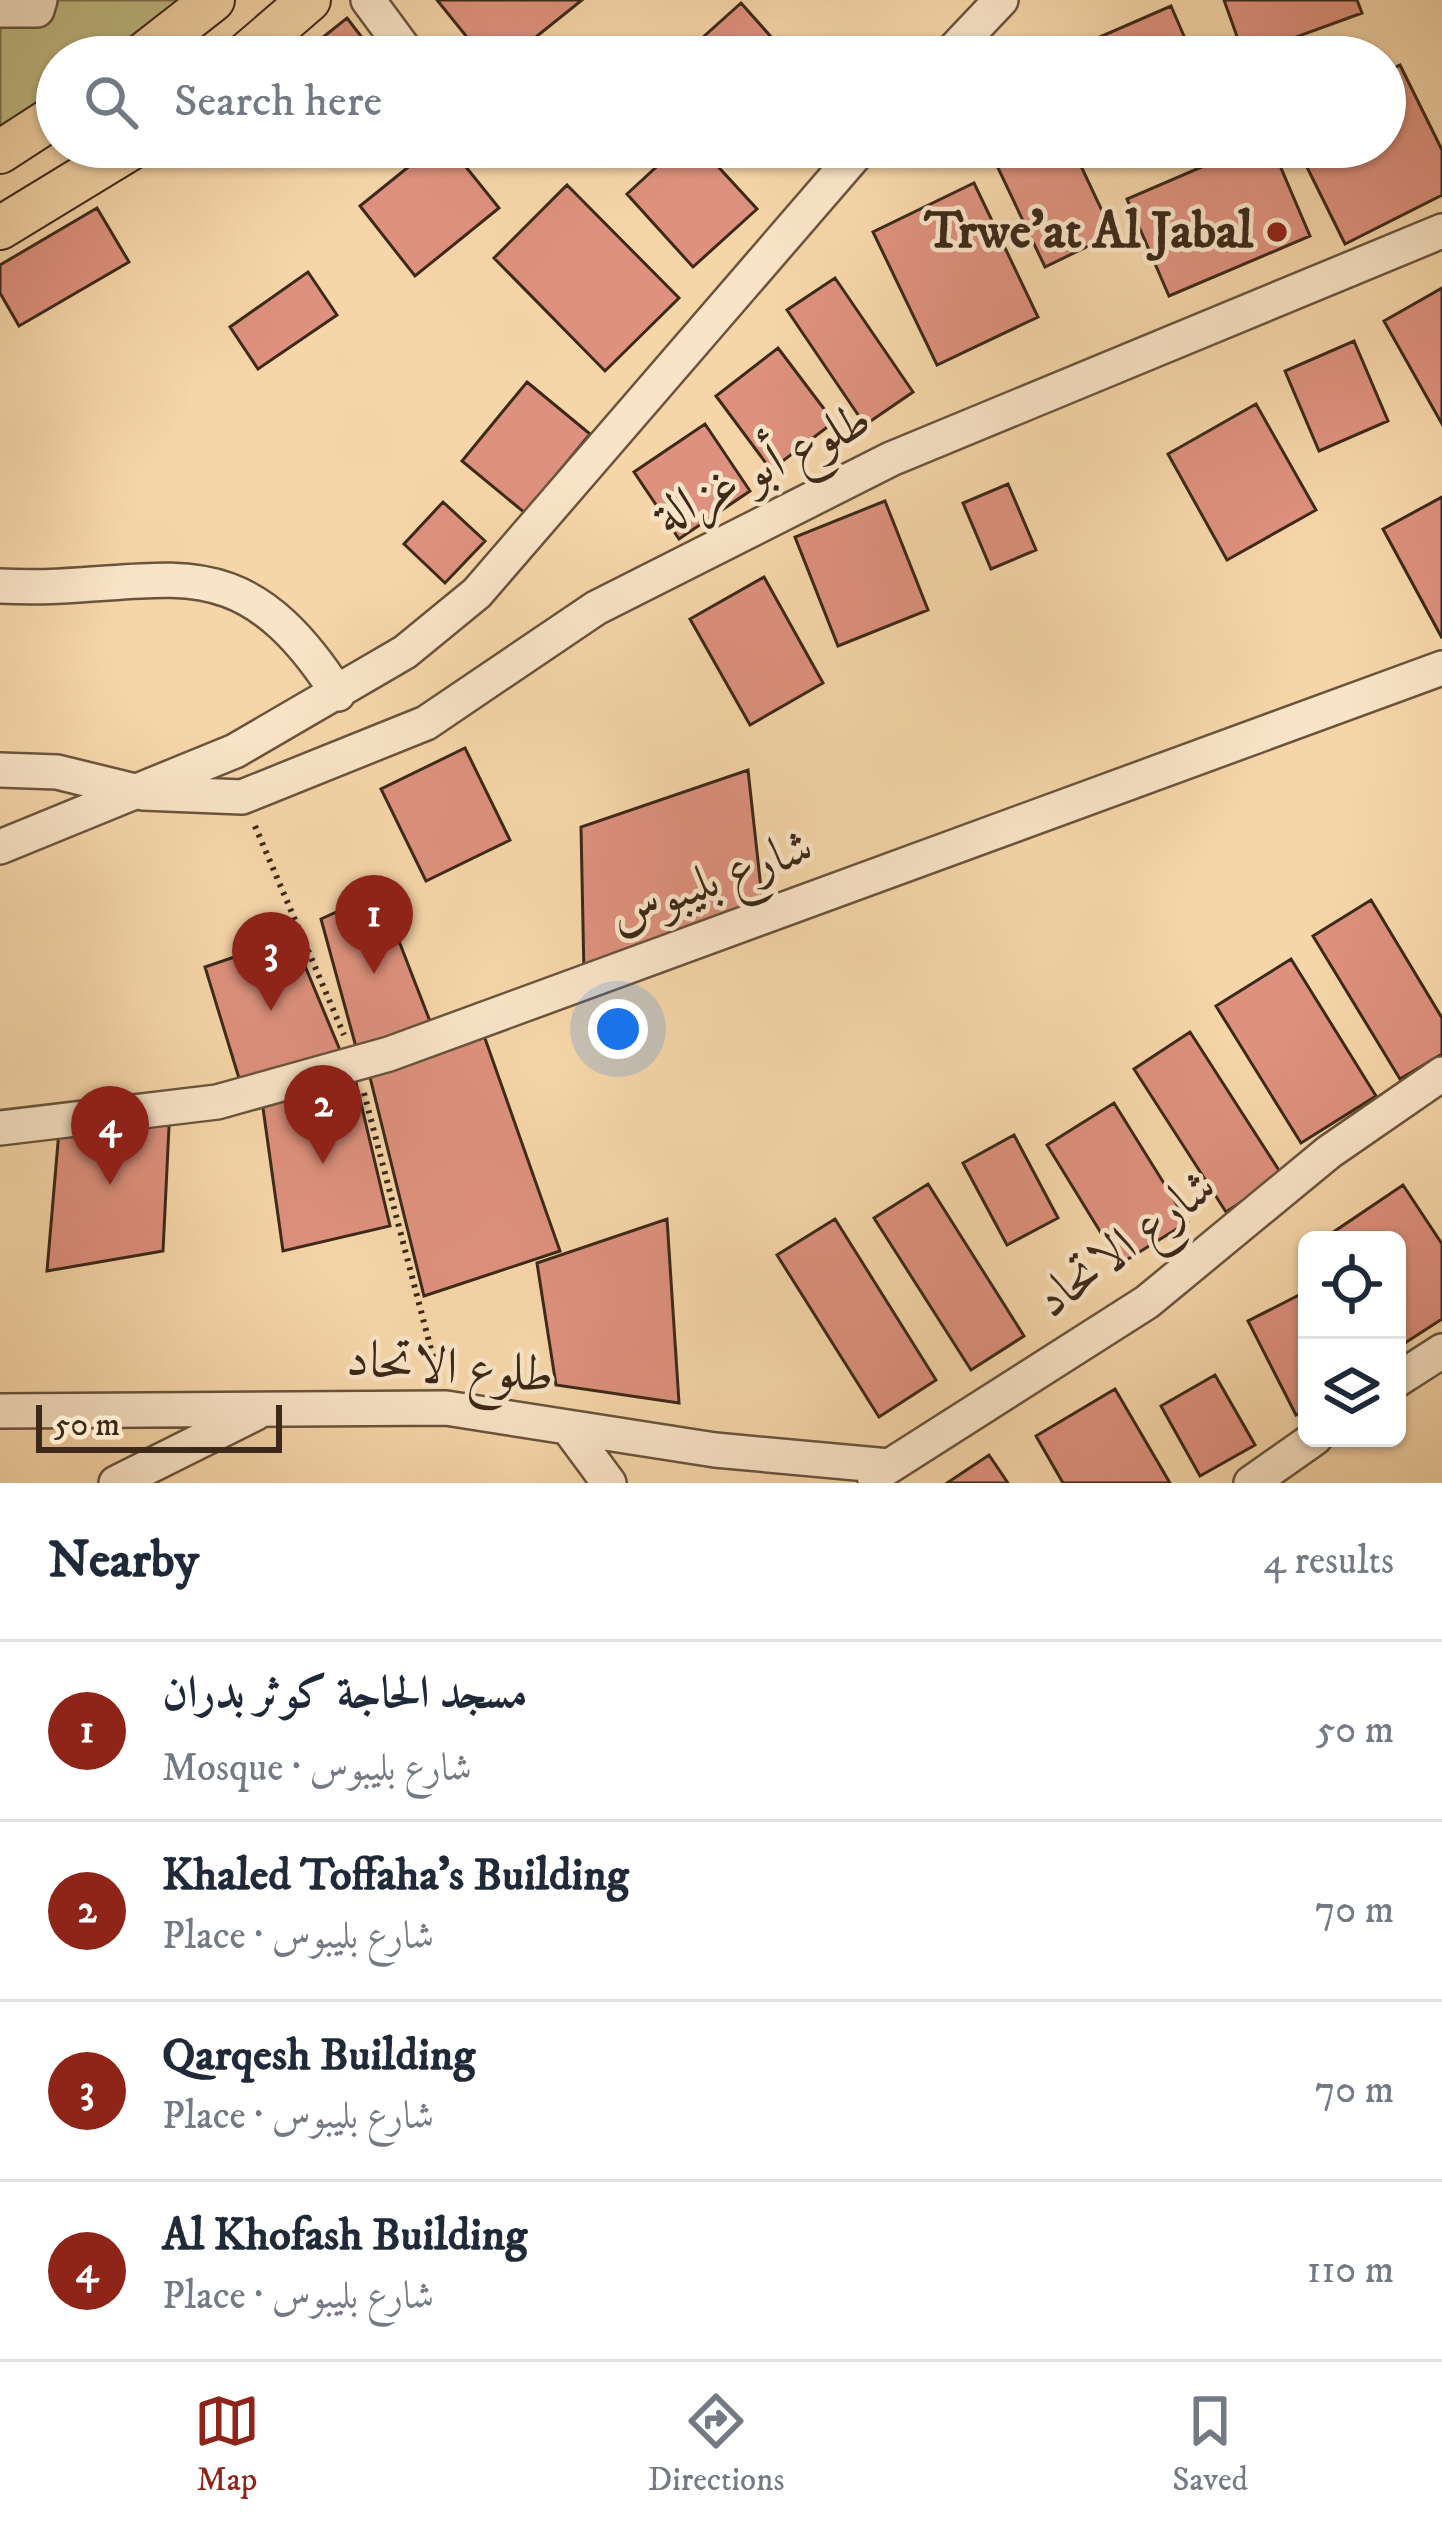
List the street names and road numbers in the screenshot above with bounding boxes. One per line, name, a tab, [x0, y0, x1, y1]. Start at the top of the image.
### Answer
street label: طلوع أبو غزالة	[639, 383, 886, 557]
street label: شارع بليبوس	[600, 815, 824, 955]
street label: شارع الاتحاد	[1023, 1155, 1234, 1339]
street label: طلوع الاتحاد	[343, 1327, 556, 1417]

